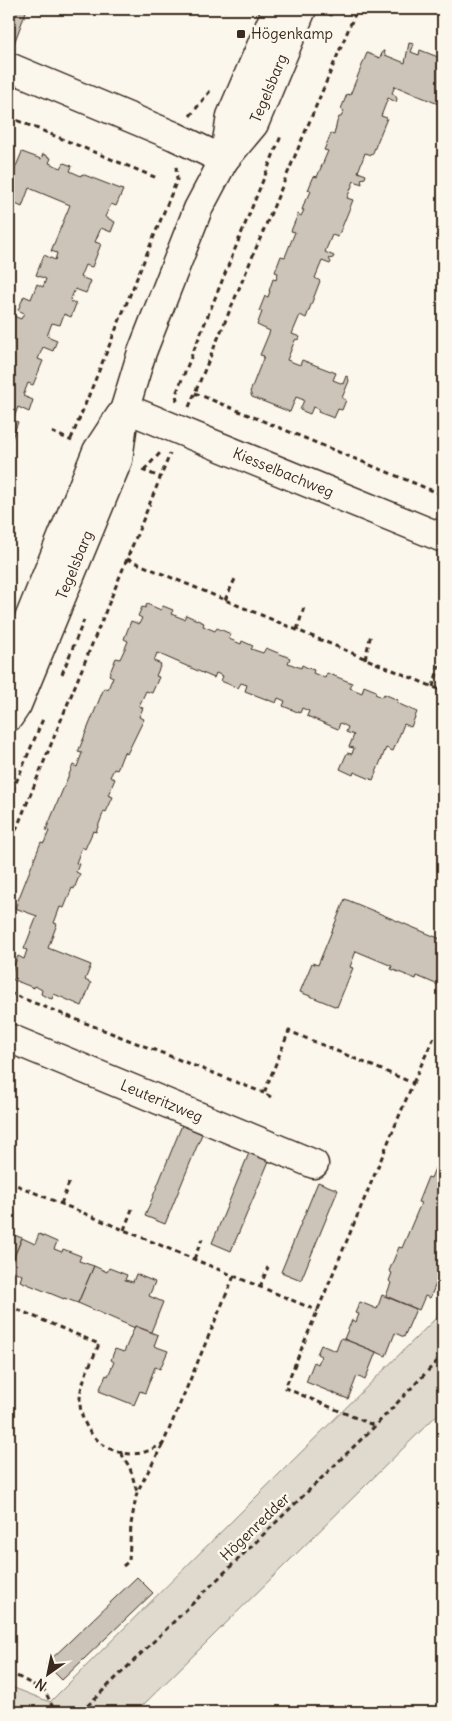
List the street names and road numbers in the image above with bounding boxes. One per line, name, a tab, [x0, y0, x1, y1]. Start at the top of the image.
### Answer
street label: Tegelsbarg	[246, 51, 291, 125]
street label: Kiesselbachweg	[230, 443, 337, 501]
street label: Tegelsbarg	[52, 527, 97, 602]
street label: Leuteritzweg	[118, 1075, 206, 1126]
street label: Högenredder	[216, 1489, 294, 1565]

